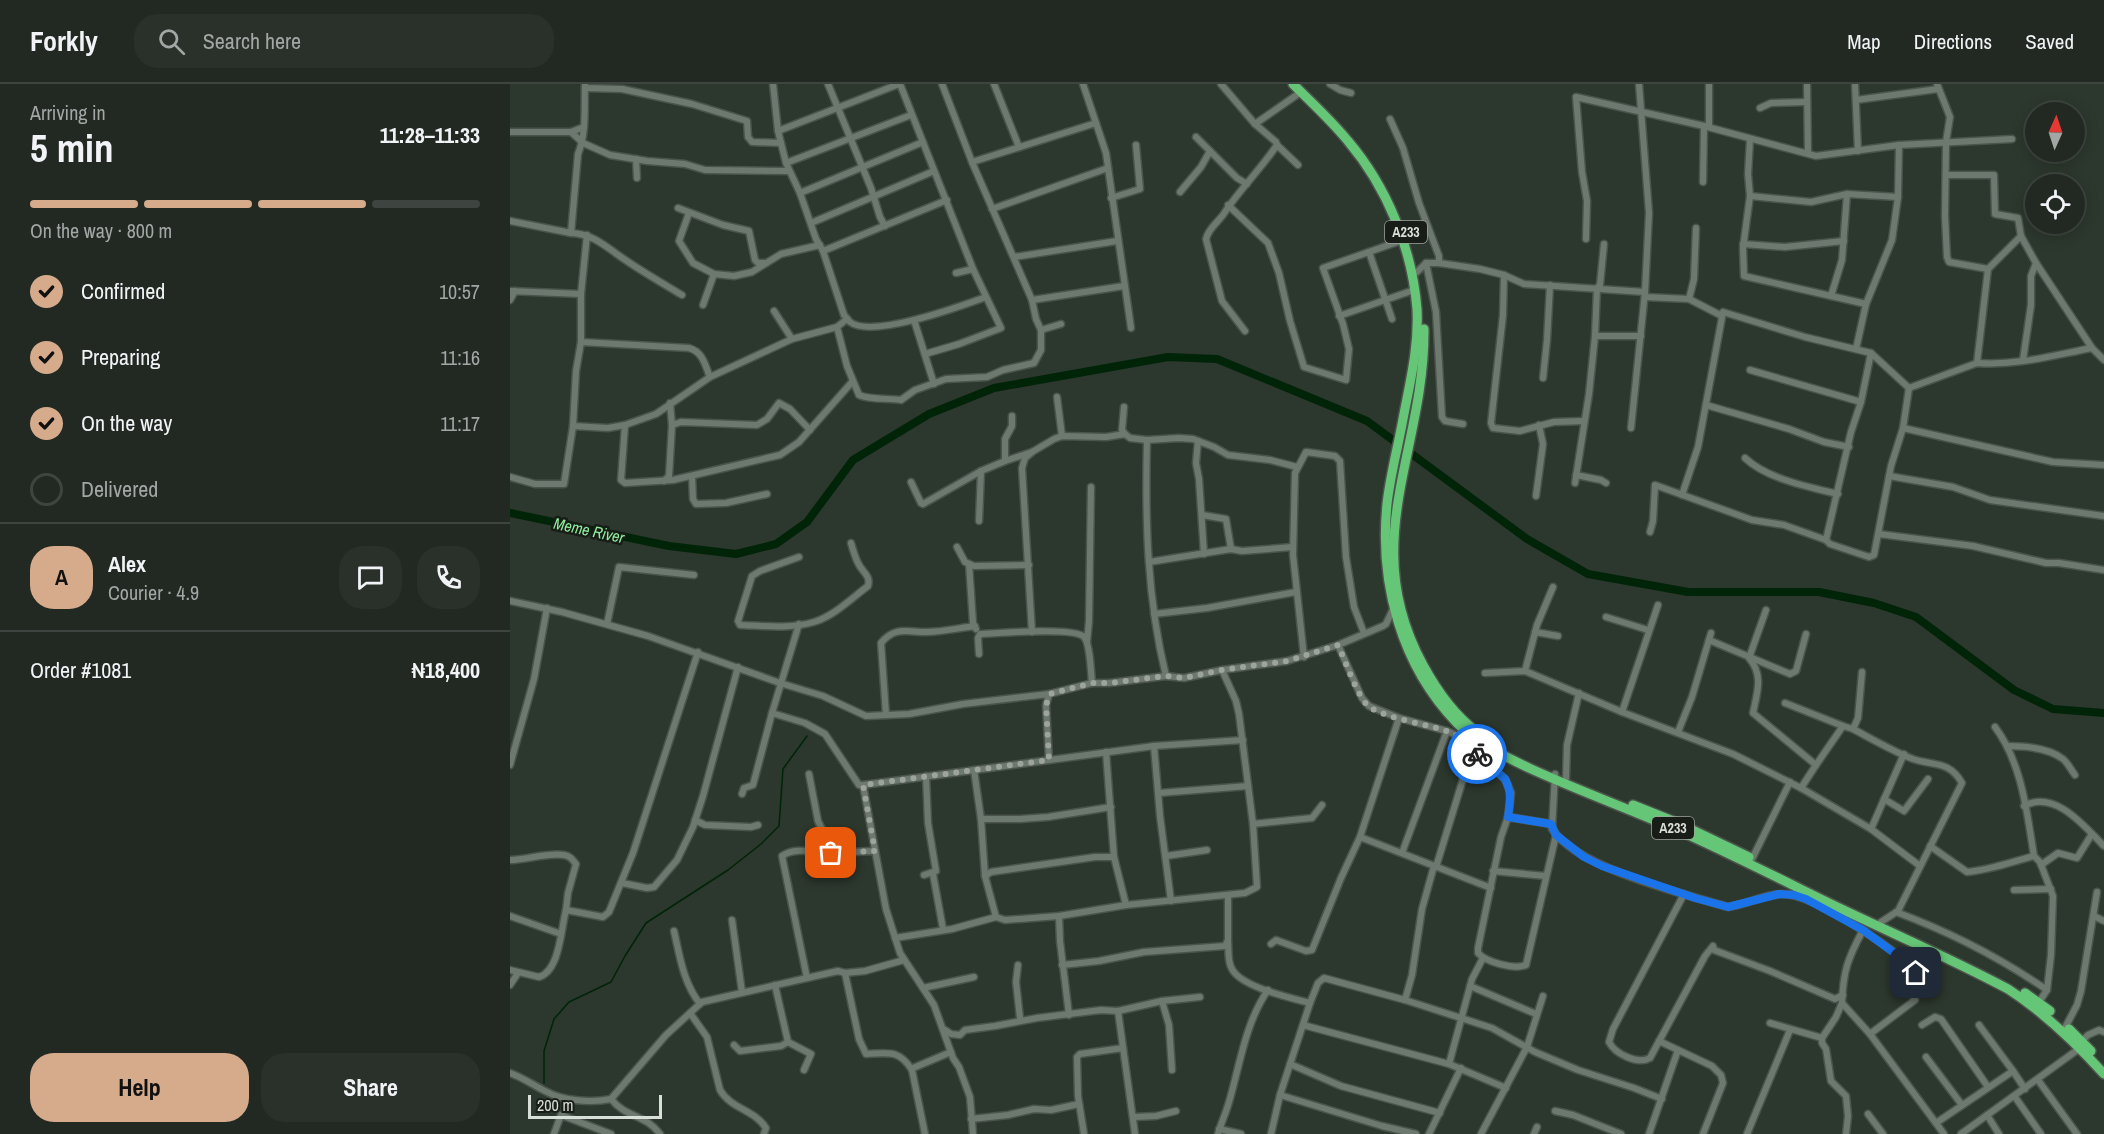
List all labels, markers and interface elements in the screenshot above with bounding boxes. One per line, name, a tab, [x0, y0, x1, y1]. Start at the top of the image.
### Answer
search box	[134, 14, 554, 68]
text: Forkly	[30, 22, 98, 60]
icon: search	[155, 25, 188, 58]
text: Search here	[203, 26, 301, 56]
text: Map	[1847, 27, 1881, 56]
text: Directions	[1914, 27, 1992, 56]
text: Saved	[2025, 27, 2074, 56]
text: Arriving in	[30, 99, 106, 126]
north arrow	[2025, 102, 2085, 162]
map controls	[2025, 102, 2085, 234]
text: 11:28–11:33	[380, 120, 480, 150]
text: 5 min	[30, 122, 114, 174]
button: locate	[2025, 174, 2085, 234]
text: On the way · 800 m	[30, 217, 172, 244]
road number: A233	[1385, 221, 1427, 243]
icon: check	[30, 275, 63, 308]
text: Confirmed	[81, 276, 165, 306]
text: 10:57	[439, 278, 480, 305]
icon: check	[30, 341, 63, 374]
text: Preparing	[81, 342, 160, 372]
text: 11:16	[440, 344, 480, 371]
icon: check	[30, 407, 63, 440]
text: On the way	[81, 408, 172, 438]
text: 11:17	[440, 410, 480, 437]
text: Delivered	[81, 474, 158, 504]
water label: Meme River	[552, 512, 627, 548]
button: chat	[339, 546, 402, 609]
button: phone	[417, 546, 480, 609]
text: Alex	[108, 549, 146, 579]
text: A	[55, 562, 68, 592]
text: Courier · 4.9	[108, 579, 199, 606]
text: Order #1081	[30, 655, 131, 685]
text: ₦18,400	[412, 655, 480, 685]
courier	[1447, 724, 1507, 784]
icon: bike	[1461, 738, 1494, 771]
road number: A233	[1652, 817, 1694, 839]
pin	[805, 827, 856, 878]
icon: bag	[814, 836, 847, 869]
pin	[1890, 947, 1941, 998]
icon: home	[1899, 956, 1932, 989]
button: Help	[30, 1053, 249, 1122]
button: Share	[261, 1053, 480, 1122]
scale bar	[528, 1092, 662, 1120]
text: 200 m	[537, 1094, 573, 1116]

